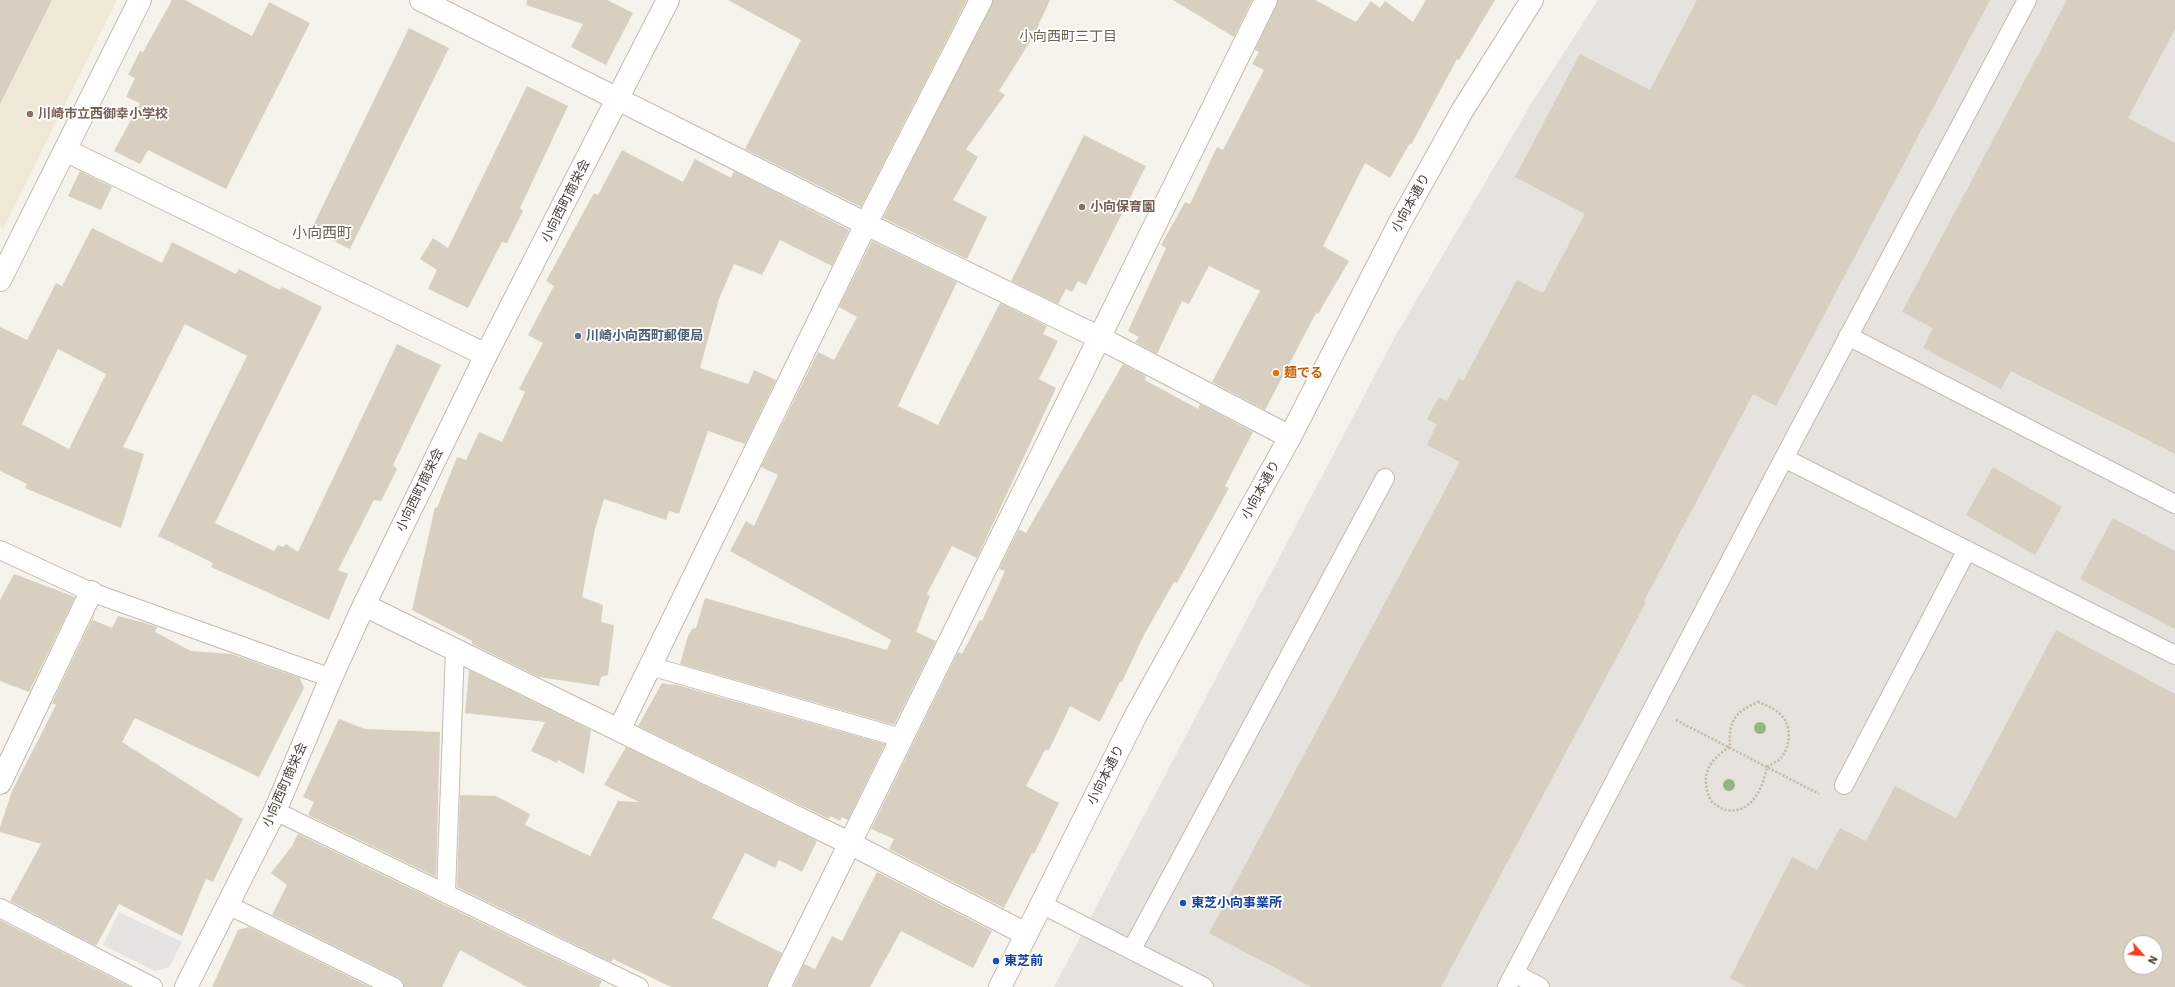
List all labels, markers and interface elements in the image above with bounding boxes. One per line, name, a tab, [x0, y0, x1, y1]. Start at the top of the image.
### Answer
district label: 小向西町三丁目	[1019, 29, 1117, 45]
place label: 川崎市立西御幸小学校	[38, 106, 168, 122]
marker: 川崎市立西御幸小学校	[25, 109, 35, 119]
street label: 小向西町商栄会	[538, 157, 594, 245]
street label: 小向本通り	[1388, 171, 1434, 235]
place label: 小向保育園	[1090, 199, 1155, 215]
marker: 小向保育園	[1077, 202, 1087, 212]
district label: 小向西町	[292, 225, 352, 243]
place label: 川崎小向西町郵便局	[586, 328, 703, 344]
marker: 川崎小向西町郵便局	[573, 331, 583, 341]
place label: 麺でる	[1284, 365, 1323, 381]
marker: 麺でる	[1271, 368, 1281, 378]
street label: 小向西町商栄会	[393, 446, 447, 534]
street label: 小向本通り	[1238, 458, 1284, 522]
street label: 小向西町商栄会	[259, 740, 311, 830]
street label: 小向本通り	[1084, 743, 1128, 807]
place label: 東芝小向事業所	[1191, 895, 1282, 911]
marker: 東芝小向事業所	[1178, 898, 1188, 908]
north arrow	[2123, 935, 2163, 975]
place label: 東芝前	[1004, 953, 1043, 969]
text: N	[2145, 953, 2161, 967]
marker: 東芝前	[991, 956, 1001, 966]

